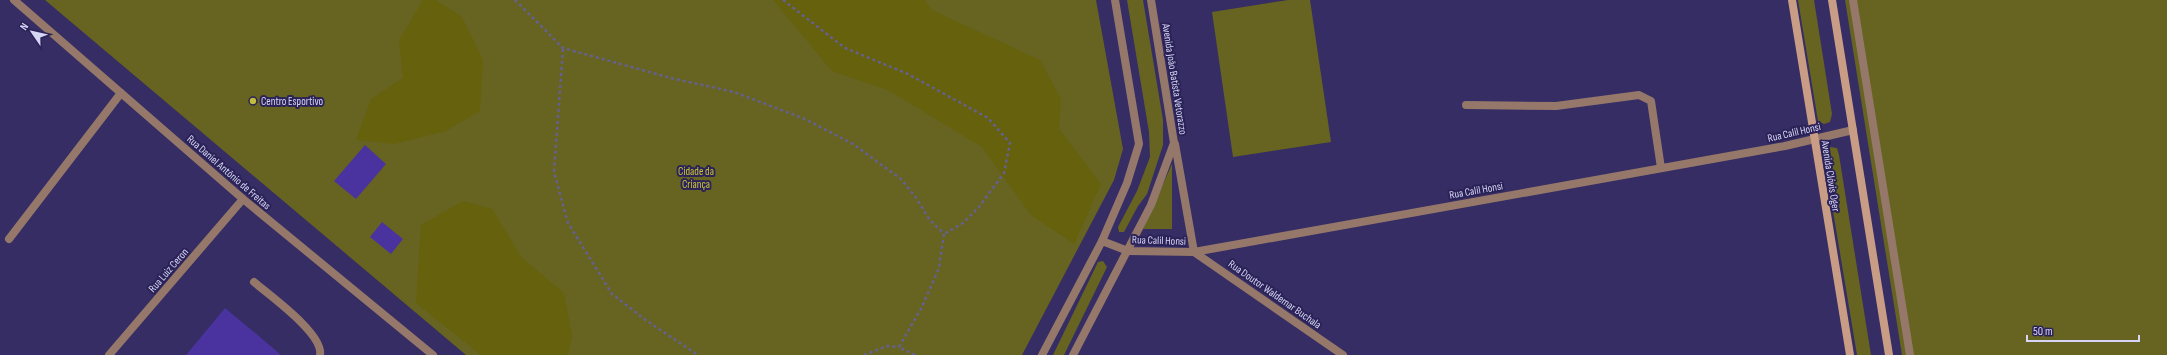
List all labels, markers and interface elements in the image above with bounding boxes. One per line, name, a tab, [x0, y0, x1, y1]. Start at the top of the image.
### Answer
north arrow	[12, 12, 52, 52]
text: N	[17, 21, 31, 33]
street label: Avenida João Batista Vetorazzo	[1159, 22, 1190, 136]
place label: Centro Esportivo	[261, 95, 324, 108]
marker: Centro Esportivo	[248, 96, 258, 106]
street label: Rua Calil Honsi	[1766, 120, 1822, 145]
street label: Rua Daniel Antônio de Freitas	[184, 132, 273, 212]
street label: Avenida Clóvis Oger	[1818, 139, 1843, 213]
park label: Cidade da Criança	[678, 165, 714, 191]
street label: Rua Calil Honsi	[1448, 179, 1504, 202]
street label: Rua Calil Honsi	[1132, 233, 1186, 248]
street label: Rua Luiz Ceron	[146, 245, 191, 295]
street label: Rua Doutor Waldemar Buchala	[1226, 257, 1324, 331]
scale bar	[2027, 317, 2139, 343]
text: 50 m	[2033, 324, 2053, 339]

